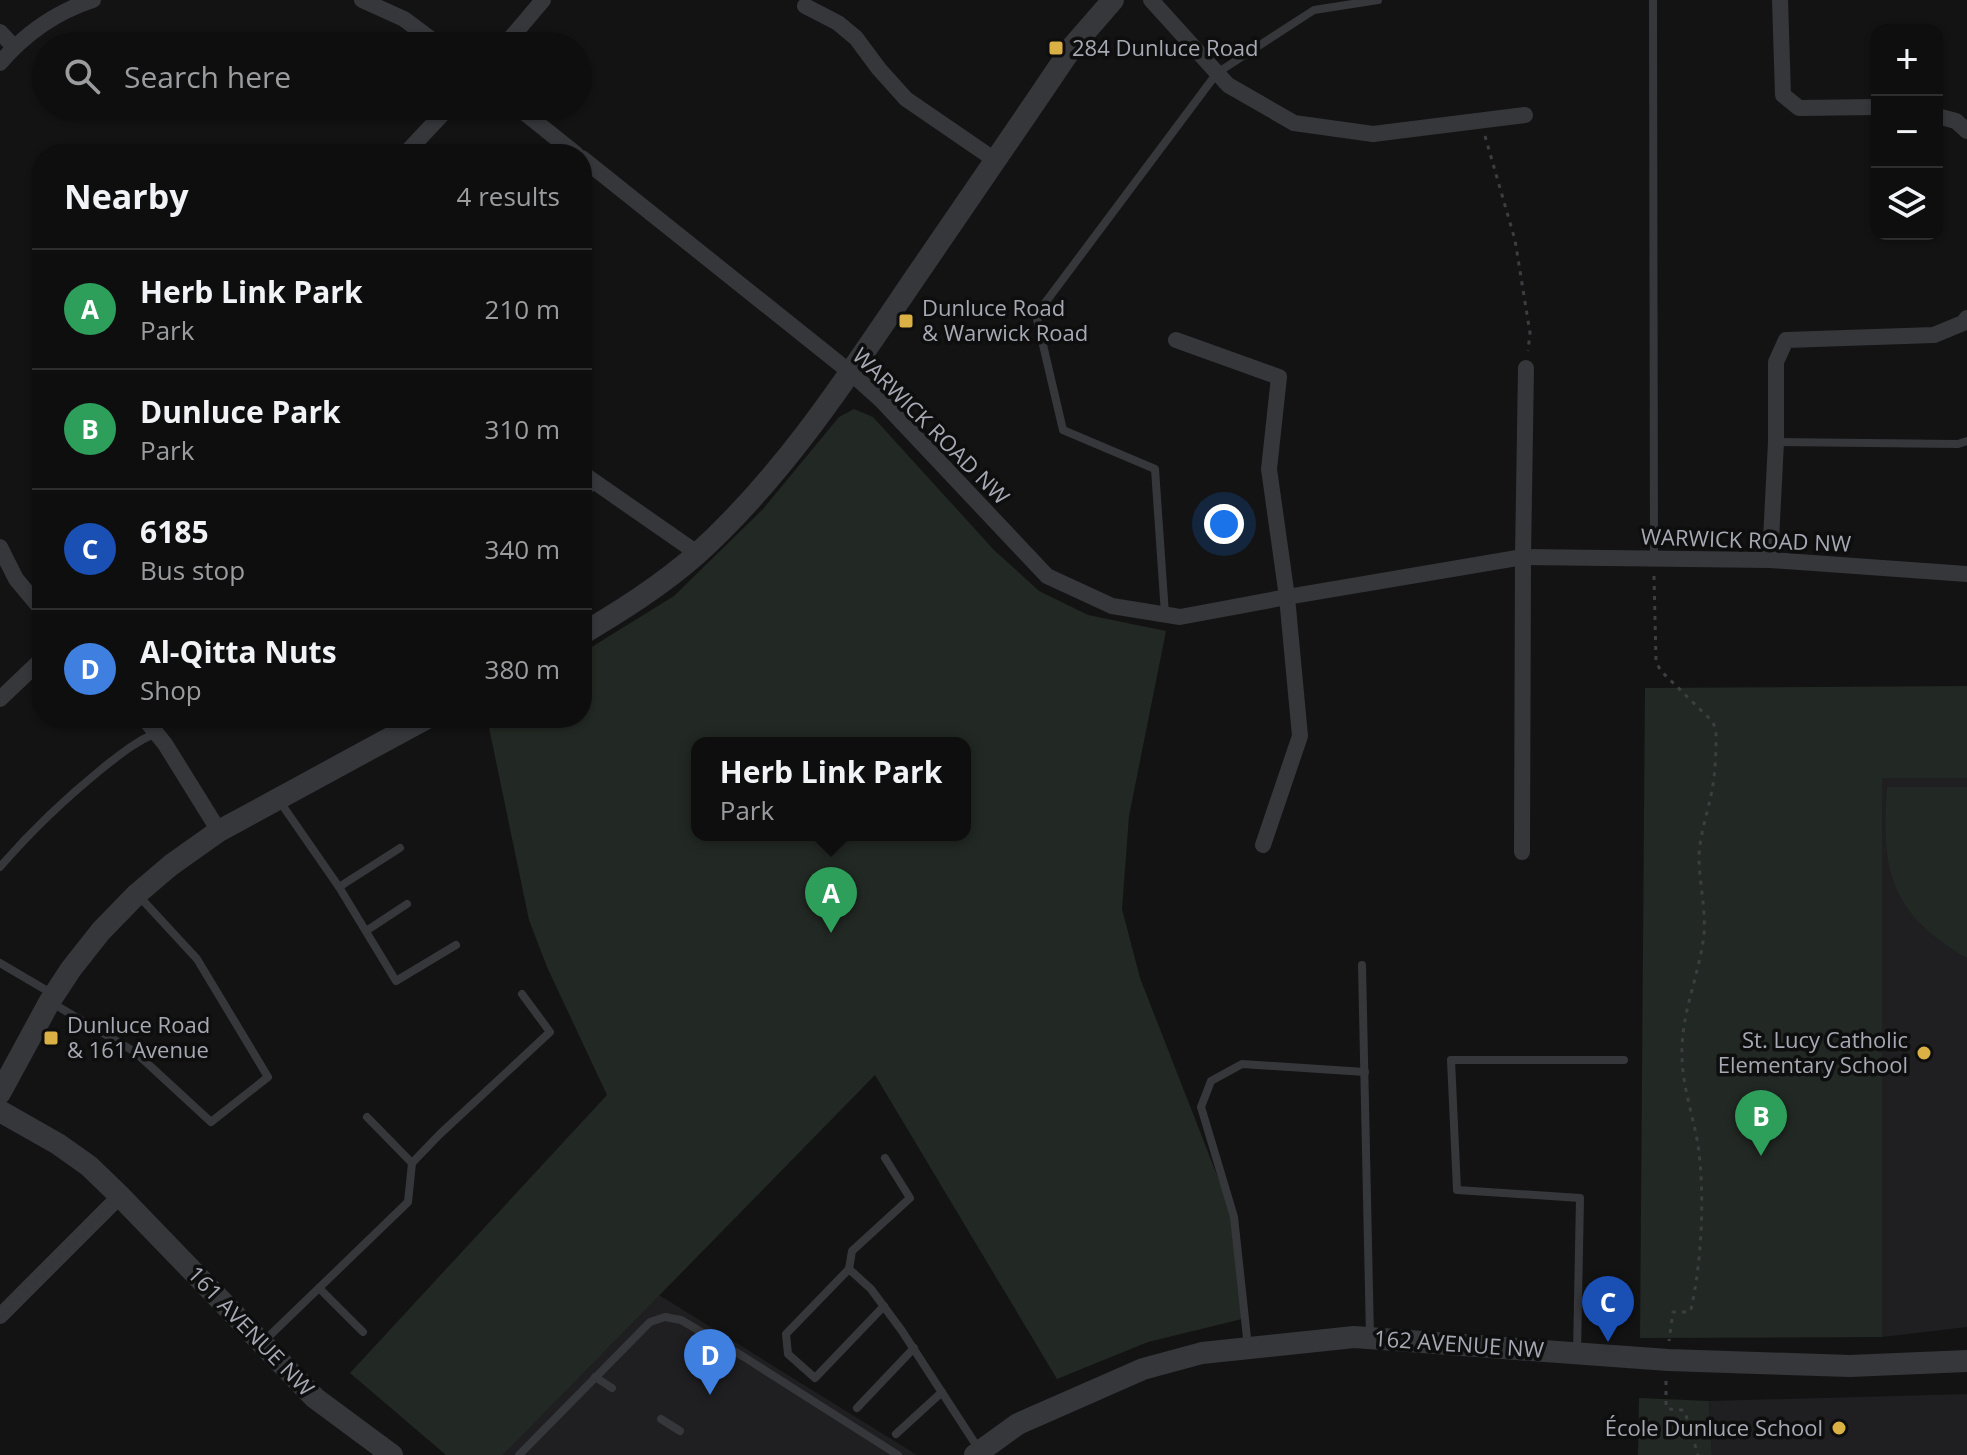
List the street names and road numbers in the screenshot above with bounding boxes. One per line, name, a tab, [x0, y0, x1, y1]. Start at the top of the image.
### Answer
street label: WARWICK ROAD NW	[847, 340, 1017, 510]
street label: WARWICK ROAD NW	[1640, 520, 1852, 558]
street label: 161 AVENUE NW	[182, 1259, 322, 1402]
street label: 162 AVENUE NW	[1373, 1322, 1545, 1364]

